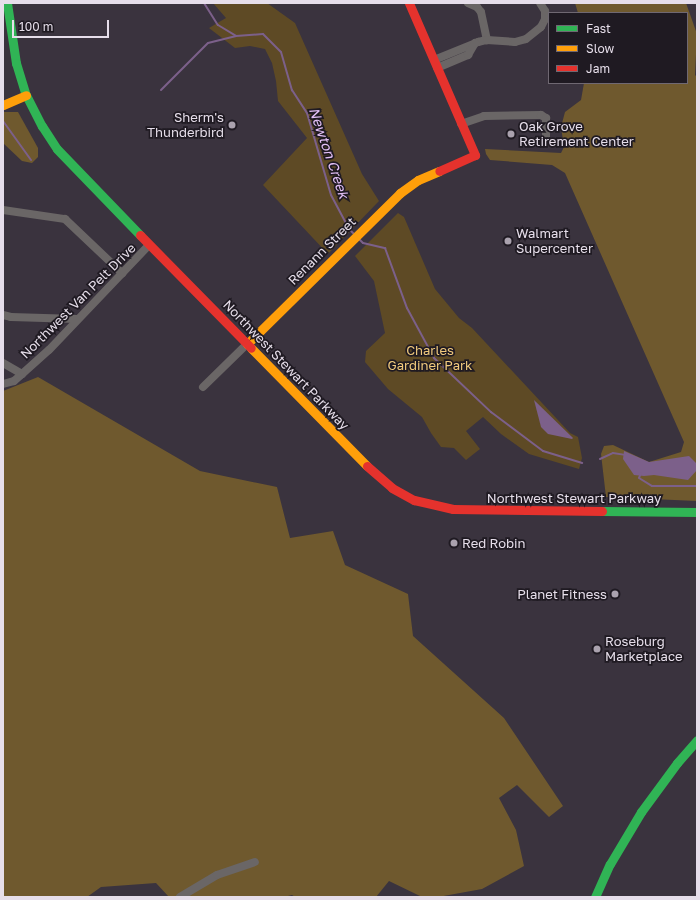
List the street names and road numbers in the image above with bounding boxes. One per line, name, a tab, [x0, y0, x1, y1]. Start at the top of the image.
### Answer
street label: Renann Street	[285, 214, 359, 288]
street label: Northwest Van Pelt Drive	[17, 240, 139, 362]
street label: Northwest Stewart Parkway	[220, 297, 352, 433]
street label: Northwest Stewart Parkway	[487, 490, 661, 506]

